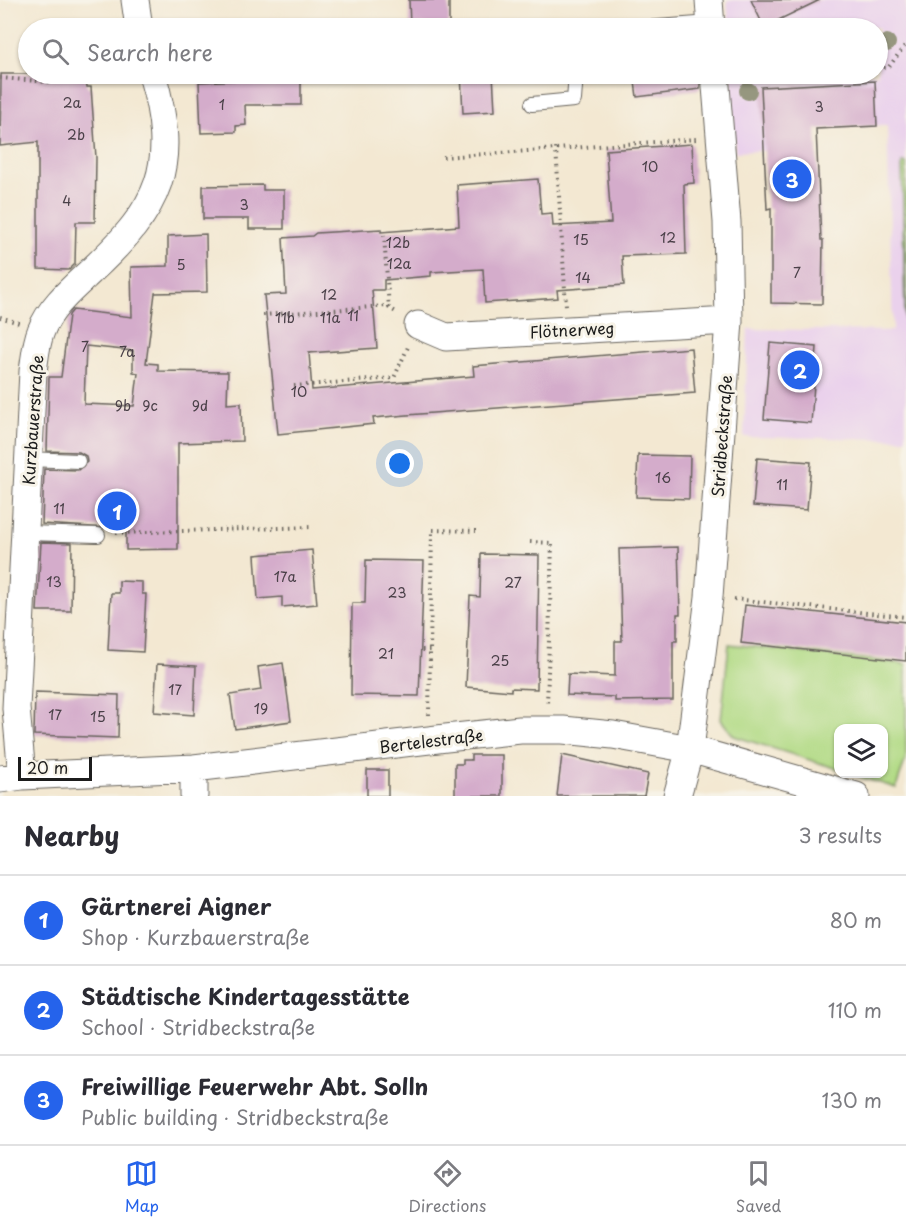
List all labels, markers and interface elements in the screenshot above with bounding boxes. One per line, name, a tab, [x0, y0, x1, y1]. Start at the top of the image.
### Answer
search box	[18, 18, 888, 84]
icon: search	[39, 35, 72, 68]
text: Search here	[87, 35, 213, 68]
house number: 2a	[63, 92, 81, 113]
house number: 1	[219, 94, 225, 115]
house number: 3	[814, 96, 824, 117]
house number: 2b	[67, 124, 85, 145]
house number: 10	[642, 156, 658, 177]
pin: 3	[772, 156, 812, 201]
house number: 4	[62, 190, 72, 211]
house number: 3	[239, 194, 249, 215]
house number: 12	[660, 227, 676, 248]
house number: 15	[573, 229, 589, 250]
house number: 12b	[386, 232, 410, 253]
house number: 12a	[387, 253, 412, 274]
house number: 5	[176, 254, 186, 275]
house number: 7	[793, 262, 801, 283]
house number: 14	[575, 267, 591, 288]
house number: 12	[321, 284, 337, 305]
house number: 11	[347, 305, 359, 326]
house number: 11b	[275, 307, 295, 328]
house number: 11a	[320, 307, 341, 328]
street label: Flötnerweg	[529, 315, 615, 343]
house number: 7	[81, 336, 89, 357]
house number: 7a	[119, 341, 135, 362]
pin: 2	[780, 348, 820, 392]
street label: Kurzbauerstraße	[15, 354, 49, 486]
street label: Stridbeckstraße	[705, 374, 737, 498]
house number: 10	[291, 381, 307, 402]
house number: 9b	[115, 395, 131, 416]
house number: 9c	[142, 395, 158, 416]
house number: 9d	[192, 395, 208, 416]
your location	[385, 449, 414, 478]
house number: 16	[655, 467, 671, 488]
house number: 11	[776, 474, 788, 495]
pin: 1	[98, 488, 136, 534]
house number: 11	[53, 498, 65, 519]
house number: 17a	[274, 566, 297, 587]
house number: 13	[46, 571, 62, 592]
house number: 27	[504, 572, 522, 593]
house number: 23	[388, 582, 406, 603]
house number: 21	[378, 643, 394, 664]
house number: 25	[491, 650, 509, 671]
house number: 17	[168, 679, 182, 700]
house number: 19	[254, 698, 268, 719]
house number: 17	[48, 704, 62, 725]
house number: 15	[90, 706, 106, 727]
street label: Bertelestraße	[378, 722, 484, 758]
map controls	[834, 724, 888, 778]
button: layers	[834, 724, 888, 778]
scale bar	[18, 754, 92, 782]
text: 20 m	[27, 755, 68, 779]
text: Nearby	[24, 816, 119, 855]
text: 3 results	[799, 820, 882, 850]
text: Gärtnerei Aigner	[81, 889, 271, 922]
text: 1	[39, 905, 48, 935]
text: 80 m	[830, 905, 882, 935]
text: Shop · Kurzbauerstraße	[81, 922, 310, 952]
text: Städtische Kindertagesstätte	[81, 979, 410, 1012]
text: 2	[36, 995, 51, 1025]
text: 110 m	[828, 995, 882, 1025]
text: School · Stridbeckstraße	[81, 1012, 315, 1042]
text: Freiwillige Feuerwehr Abt. Solln	[81, 1069, 428, 1102]
text: 3	[37, 1085, 50, 1115]
text: 130 m	[822, 1085, 882, 1115]
text: Public building · Stridbeckstraße	[81, 1102, 389, 1132]
tab: Map	[125, 1157, 159, 1217]
tab: Directions	[408, 1157, 486, 1217]
tab: Saved	[736, 1157, 781, 1217]

